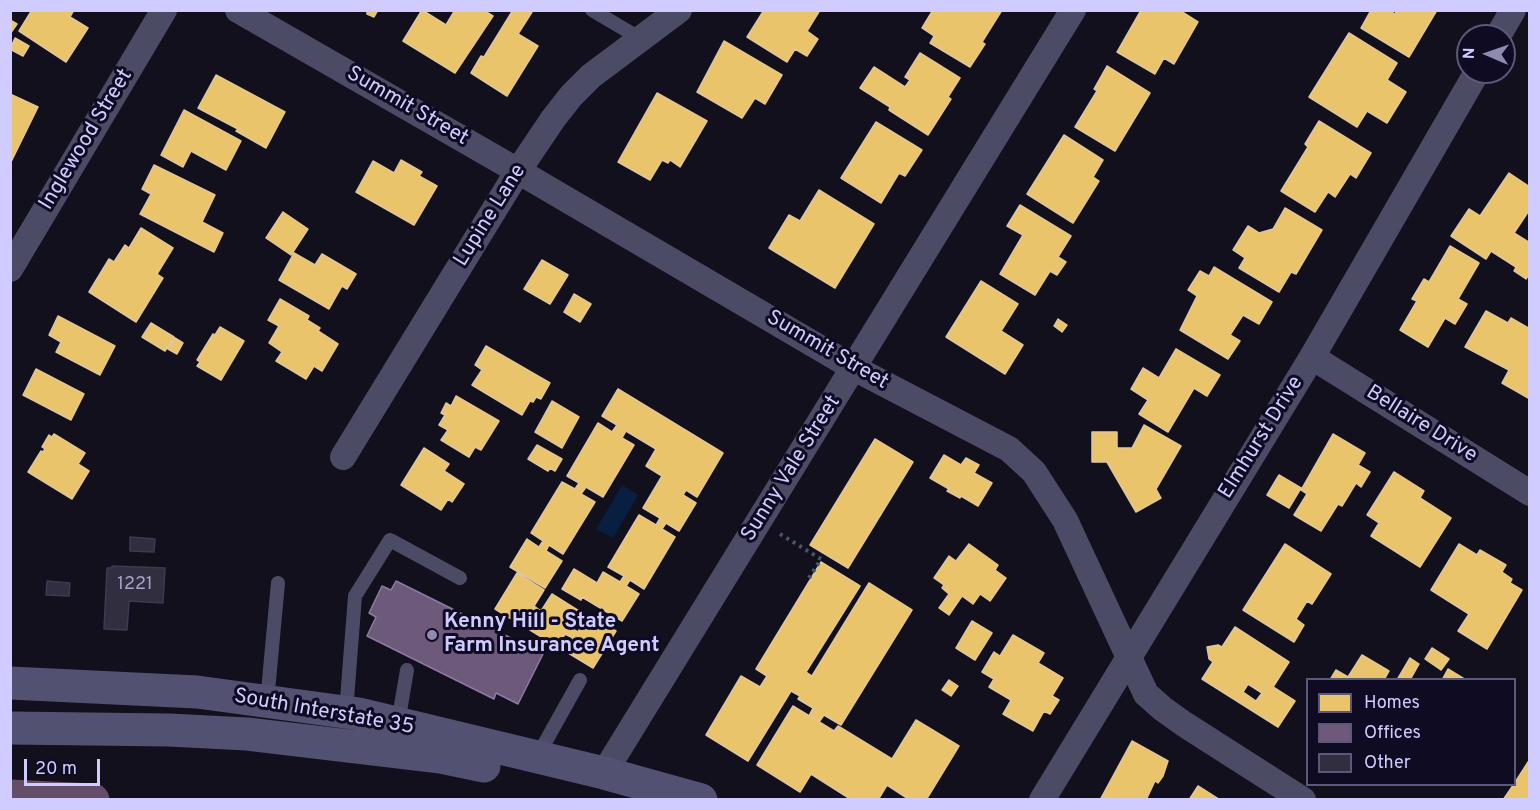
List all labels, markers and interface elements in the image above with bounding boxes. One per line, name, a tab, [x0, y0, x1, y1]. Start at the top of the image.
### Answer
north arrow	[1456, 24, 1516, 84]
text: N	[1460, 47, 1480, 60]
street label: Summit Street	[342, 62, 472, 152]
street label: Inglewood Street	[35, 65, 139, 215]
street label: Lupine Lane	[450, 160, 532, 272]
street label: Summit Street	[762, 306, 892, 396]
street label: Elmhurst Drive	[1214, 372, 1310, 504]
street label: Bellaire Drive	[1361, 381, 1481, 469]
street label: Sunny Vale Street	[737, 391, 847, 547]
house number: 1221	[117, 574, 153, 596]
place label: Kenny Hill - State Farm Insurance Agent	[444, 610, 659, 660]
marker: Kenny Hill - State Farm Insurance Agent	[425, 628, 439, 642]
legend	[1306, 678, 1516, 786]
street label: South Interstate 35	[232, 685, 416, 741]
text: Homes	[1364, 692, 1420, 715]
text: Offices	[1364, 722, 1421, 745]
scale bar	[27, 747, 104, 785]
text: Other	[1364, 752, 1411, 775]
text: 20 m	[35, 758, 77, 781]

